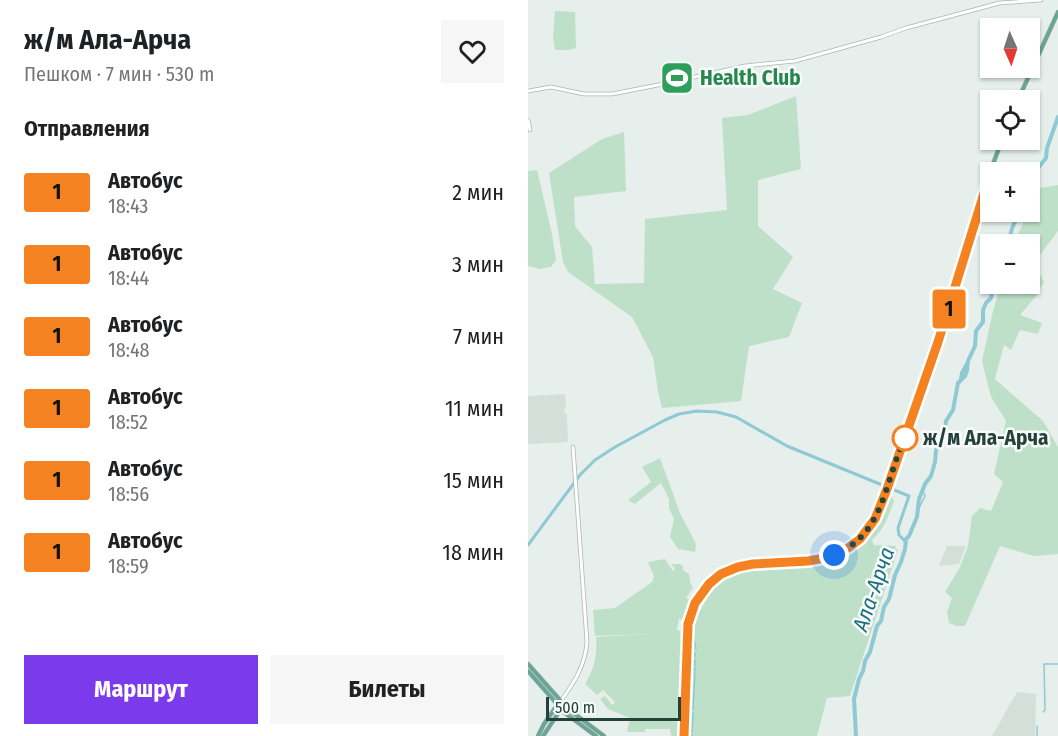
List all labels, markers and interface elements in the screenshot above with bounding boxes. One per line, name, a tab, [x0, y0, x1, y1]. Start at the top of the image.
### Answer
north arrow	[980, 18, 1040, 78]
map controls	[980, 18, 1040, 294]
button: heart	[441, 20, 504, 83]
text: ж/м Ала-Арча	[24, 23, 191, 56]
sports icon: Health Club	[659, 60, 695, 96]
text: Пешком · 7 мин · 530 m	[24, 62, 214, 86]
place label: Health Club	[700, 65, 801, 91]
button: locate	[980, 90, 1040, 150]
text: Отправления	[24, 115, 150, 142]
button: +	[980, 162, 1040, 222]
text: Автобус	[108, 167, 183, 194]
text: 1	[53, 179, 61, 205]
text: 2 мин	[452, 179, 504, 206]
text: 18:43	[108, 194, 148, 218]
button: −	[980, 234, 1040, 294]
text: Автобус	[108, 239, 183, 266]
text: 1	[53, 251, 61, 277]
text: 3 мин	[452, 251, 504, 278]
text: 18:44	[108, 266, 149, 290]
line badge: 1	[930, 290, 968, 328]
text: 1	[945, 296, 953, 322]
text: Автобус	[108, 311, 183, 338]
text: 1	[53, 323, 61, 349]
text: 7 мин	[453, 323, 504, 350]
text: 18:48	[108, 338, 150, 362]
text: Автобус	[108, 383, 183, 410]
text: 1	[53, 395, 61, 421]
text: 11 мин	[445, 395, 504, 422]
text: 18:52	[108, 410, 148, 434]
marker: ж/м Ала-Арча	[892, 425, 918, 451]
place label: ж/м Ала-Арча	[922, 425, 1048, 451]
text: Автобус	[108, 455, 183, 482]
text: 1	[53, 467, 61, 493]
text: 15 мин	[443, 467, 504, 494]
text: 18:56	[108, 482, 149, 506]
text: Автобус	[108, 527, 183, 554]
text: 1	[53, 539, 61, 565]
text: 18 мин	[442, 539, 504, 566]
your location	[819, 540, 849, 570]
water label: Ала-Арча	[846, 544, 900, 636]
text: 18:59	[108, 554, 149, 578]
button: Маршрут	[24, 655, 258, 724]
button: Билеты	[270, 655, 504, 724]
scale bar	[546, 694, 681, 722]
text: 500 m	[555, 698, 595, 717]

